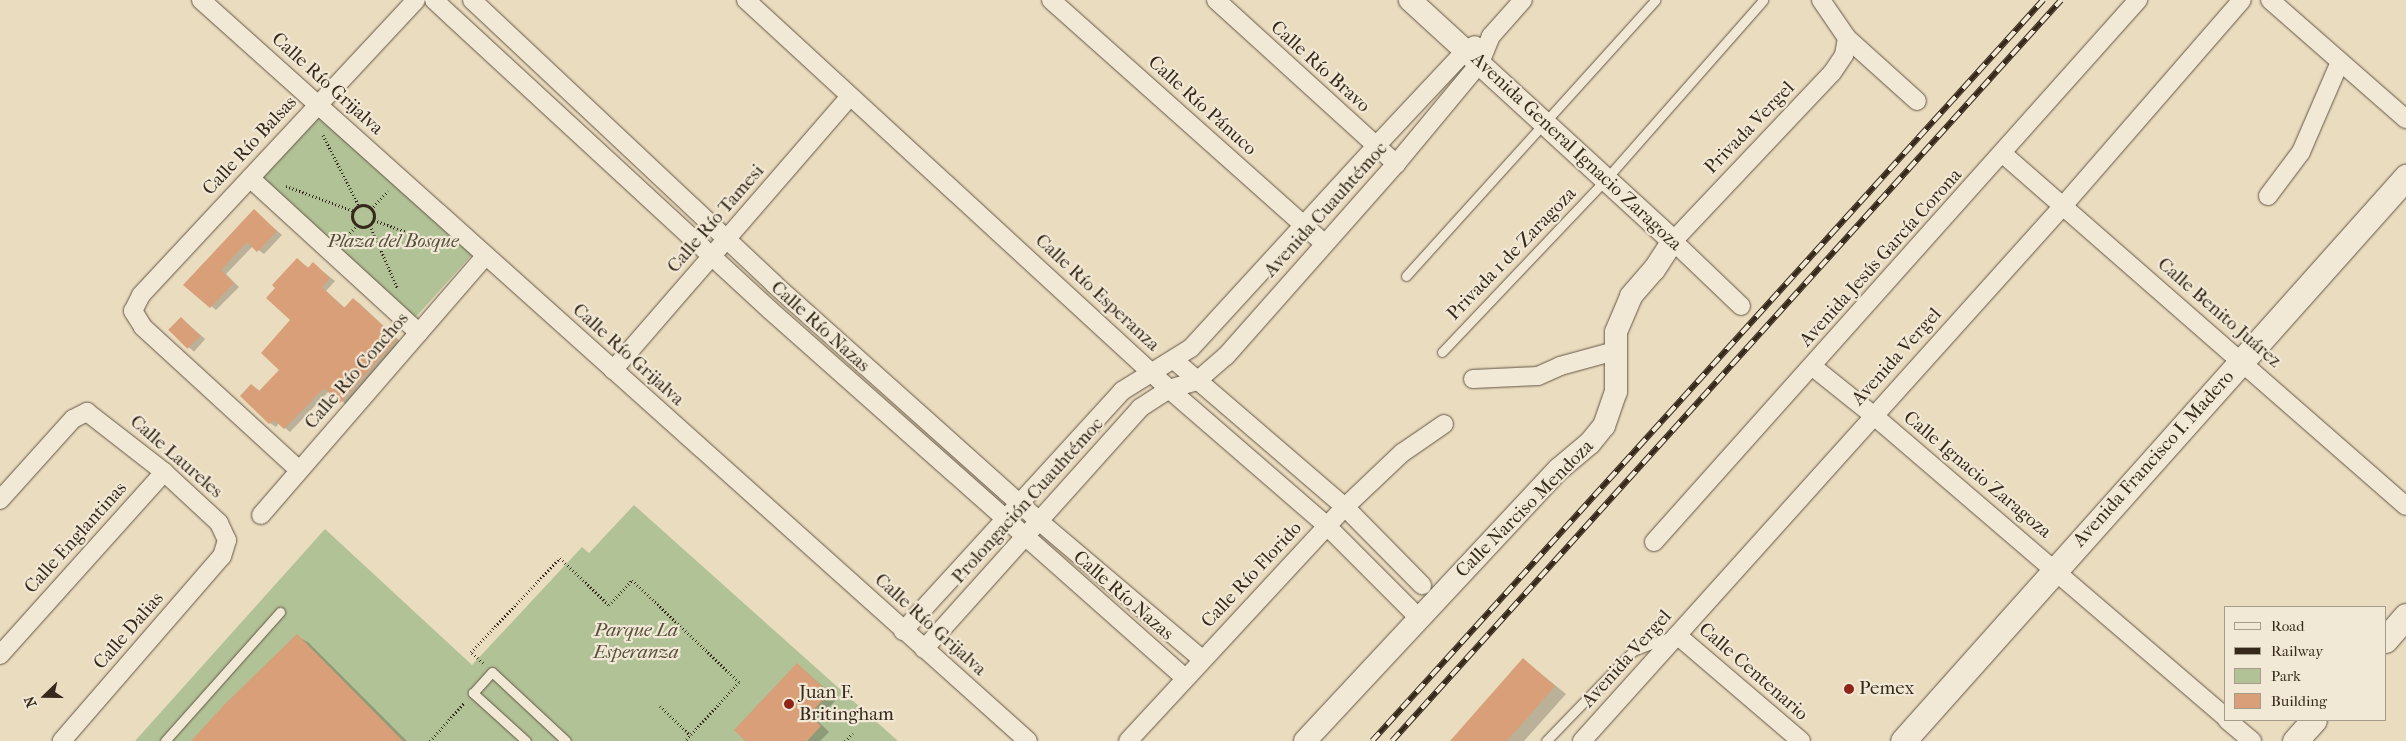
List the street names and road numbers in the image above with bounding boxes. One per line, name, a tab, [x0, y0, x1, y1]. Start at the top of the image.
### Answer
street label: Calle Río Bravo	[1266, 16, 1374, 118]
street label: Calle Río Grijalva	[267, 28, 387, 140]
street label: Avenida General Ignacio Zaragoza	[1466, 48, 1686, 256]
street label: Calle Río Pánuco	[1143, 51, 1261, 161]
street label: Privada Vergel	[1700, 77, 1800, 179]
street label: Calle Río Balsas	[198, 92, 302, 200]
street label: Avenida Cuauhtémoc	[1259, 138, 1393, 282]
street label: Calle Río Tamesi	[663, 160, 769, 278]
street label: Avenida Jesús García Corona	[1795, 164, 1967, 352]
street label: Privada 1 de Zaragoza	[1443, 183, 1581, 325]
street label: Calle Río Esperanza	[1030, 229, 1164, 357]
street label: Calle Benito Juárez	[2153, 253, 2285, 373]
street label: Calle Río Nazas	[766, 277, 874, 377]
street label: Calle Río Grijalva	[568, 299, 688, 411]
street label: Avenida Vergel	[1847, 303, 1947, 411]
street label: Calle Río Conchos	[300, 308, 414, 434]
street label: Avenida Francisco I. Madero	[2069, 366, 2239, 552]
street label: Calle Ignacio Zaragoza	[1899, 407, 2055, 543]
street label: Calle Laureles	[125, 411, 227, 503]
street label: Prolongación Cuauhtémoc	[947, 413, 1109, 589]
street label: Calle Narciso Mendoza	[1451, 435, 1599, 583]
street label: Calle Englantinas	[20, 477, 132, 599]
street label: Calle Río Florido	[1197, 517, 1307, 633]
street label: Calle Río Nazas	[1068, 546, 1178, 646]
street label: Calle Río Grijalva	[870, 569, 990, 681]
street label: Calle Dalias	[89, 588, 169, 674]
street label: Avenida Vergel	[1577, 605, 1677, 713]
street label: Calle Centenario	[1694, 618, 1812, 726]

